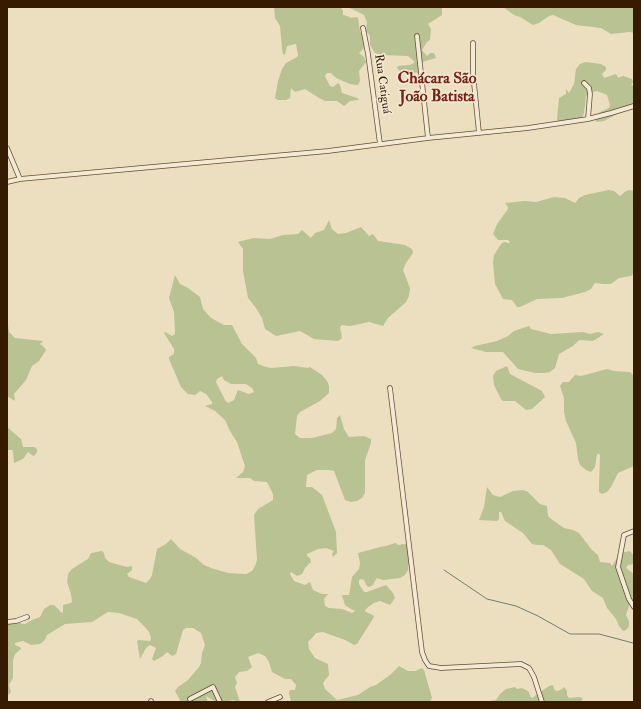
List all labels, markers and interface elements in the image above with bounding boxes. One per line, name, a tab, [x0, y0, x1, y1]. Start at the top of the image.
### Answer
street label: Rua Catiguá	[371, 53, 393, 115]
district label: Chácara São João Batista	[398, 70, 476, 108]

